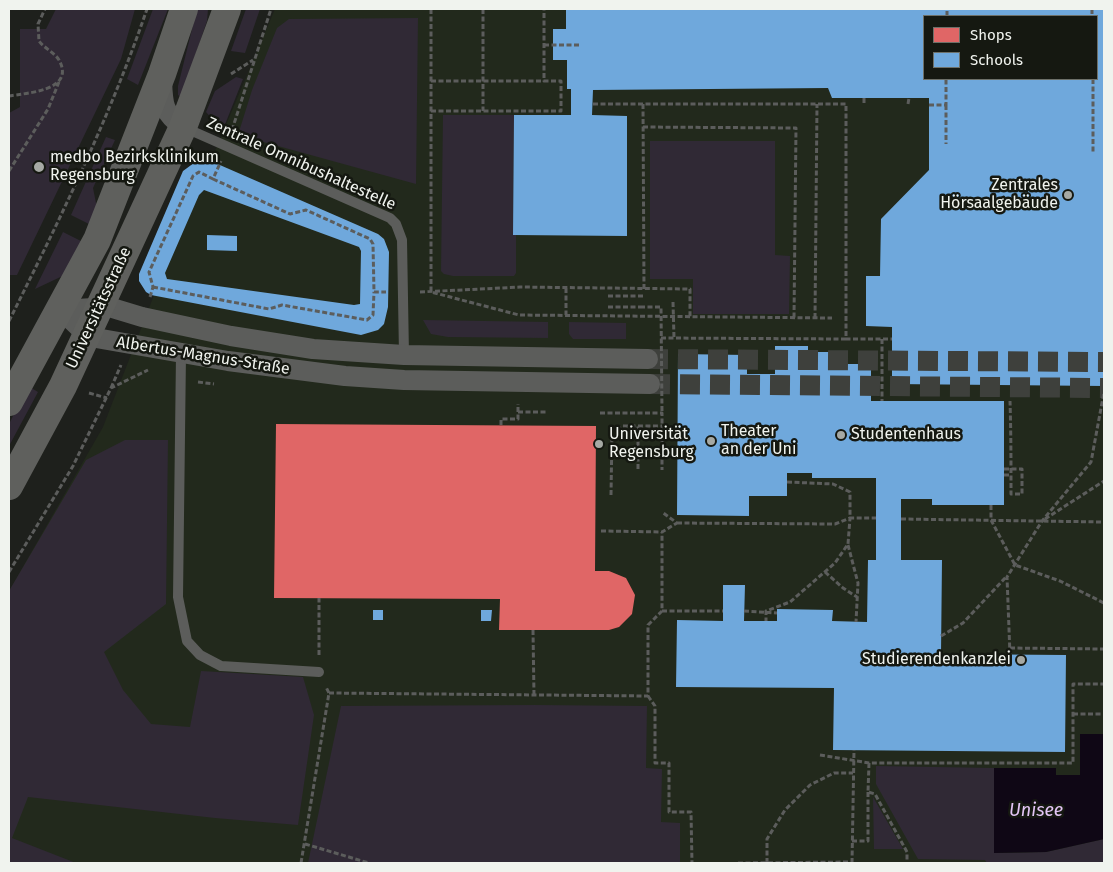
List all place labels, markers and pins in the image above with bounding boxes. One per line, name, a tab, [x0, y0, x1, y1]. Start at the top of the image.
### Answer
place label: medbo Bezirksklinikum Regensburg	[50, 148, 219, 186]
marker: medbo Bezirksklinikum Regensburg	[32, 160, 46, 174]
place label: Zentrales Hörsaalgebäude	[940, 176, 1058, 214]
marker: Zentrales Hörsaalgebäude	[1062, 189, 1074, 201]
place label: Theater an der Uni	[721, 422, 797, 460]
place label: Universität Regensburg	[609, 425, 694, 463]
place label: Studentenhaus	[851, 425, 961, 445]
marker: Studentenhaus	[835, 429, 847, 441]
marker: Theater an der Uni	[705, 435, 717, 447]
marker: Universität Regensburg	[593, 438, 605, 450]
place label: Studierendenkanzlei	[862, 650, 1011, 670]
marker: Studierendenkanzlei	[1015, 654, 1027, 666]

